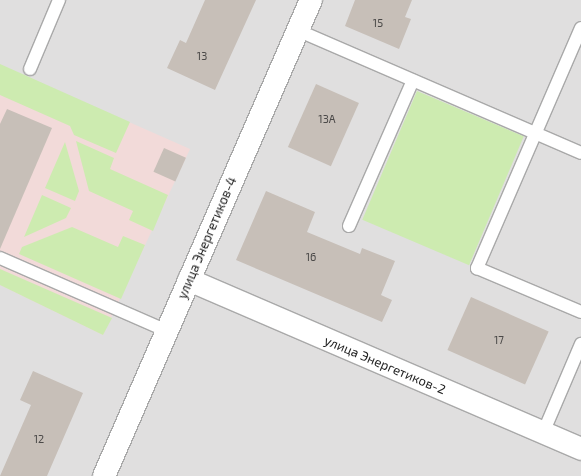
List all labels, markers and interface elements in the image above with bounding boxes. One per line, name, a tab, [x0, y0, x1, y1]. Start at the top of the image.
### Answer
house number: 15	[373, 16, 383, 30]
house number: 13	[197, 49, 207, 63]
house number: 13А	[318, 112, 336, 126]
street label: улица Энергетиков-4	[174, 175, 240, 301]
house number: 16	[306, 250, 316, 264]
street label: улица Энергетиков-2	[322, 332, 448, 398]
house number: 17	[494, 333, 504, 347]
house number: 12	[34, 432, 44, 446]

